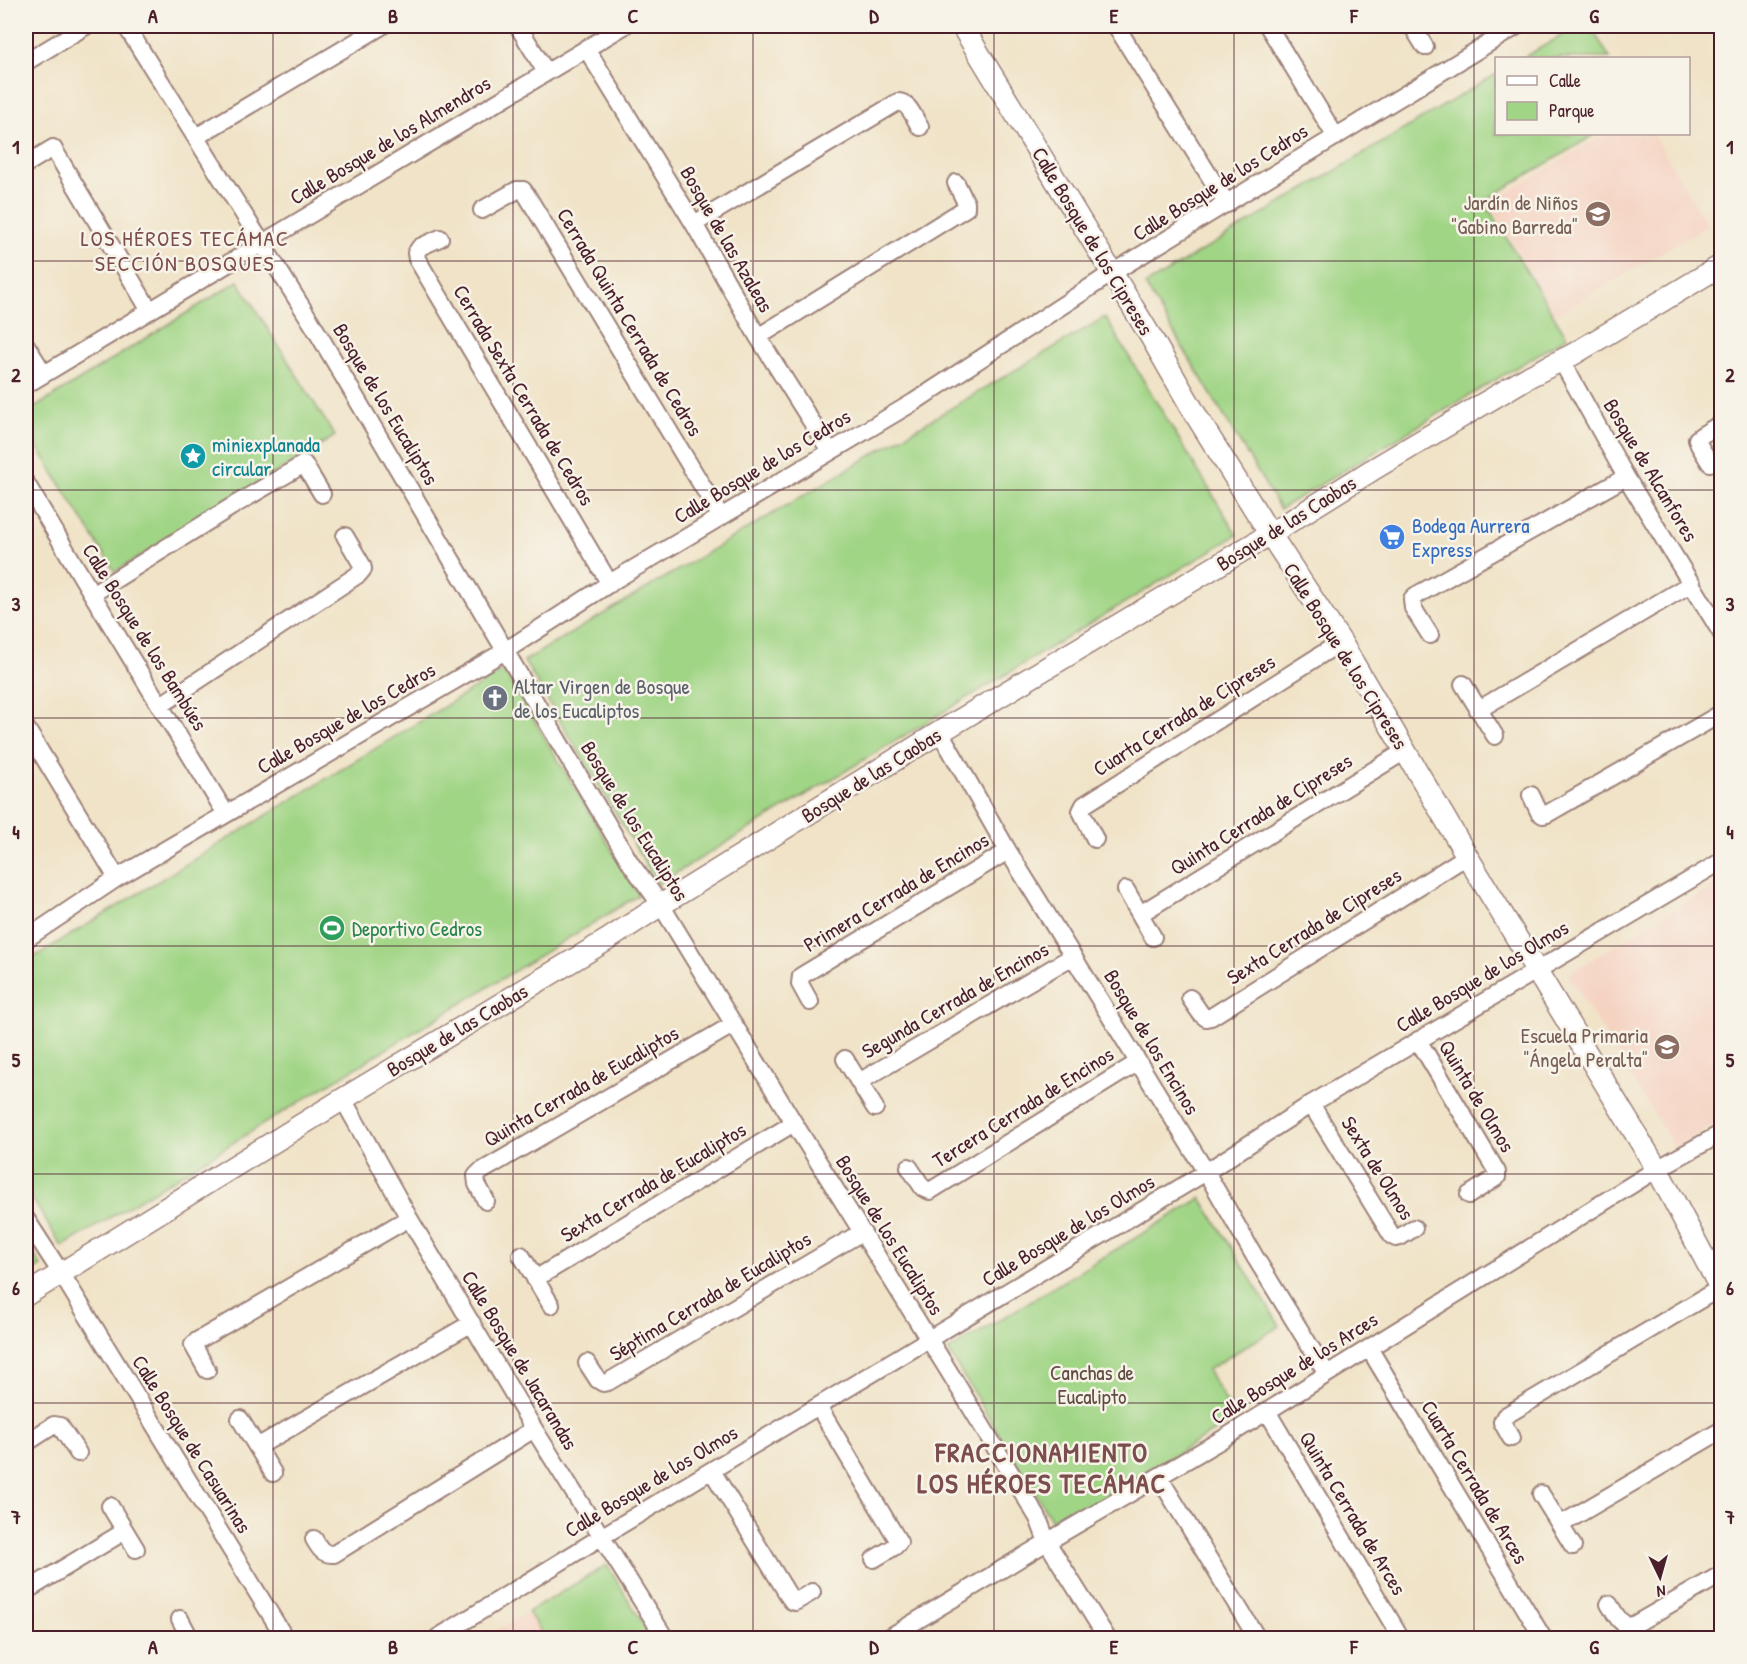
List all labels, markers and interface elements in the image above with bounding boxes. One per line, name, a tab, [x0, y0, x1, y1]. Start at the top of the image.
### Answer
text: A	[148, 2, 158, 29]
text: B	[388, 2, 398, 29]
text: C	[628, 2, 639, 29]
text: D	[869, 2, 879, 29]
text: E	[1110, 2, 1119, 29]
text: F	[1349, 2, 1359, 29]
text: G	[1589, 2, 1599, 29]
legend	[1495, 57, 1690, 135]
street label: Calle Bosque de los Almendros	[284, 68, 496, 212]
text: Calle	[1549, 68, 1581, 93]
text: Parque	[1549, 98, 1594, 123]
street label: Calle Bosque de los Cedros	[1127, 116, 1313, 248]
text: 1	[12, 133, 20, 160]
text: 1	[1726, 133, 1734, 160]
street label: Calle Bosque de los Cipreses	[1025, 141, 1161, 341]
street label: Bosque de las Azaleas	[673, 161, 781, 317]
place label: Jardín de Niños "Gabino Barreda"	[1451, 188, 1578, 241]
school or university icon: Jardín de Niños "Gabino Barreda"	[1583, 199, 1613, 229]
street label: Cerrada Quinta Cerrada de Cedros	[550, 202, 710, 442]
district label: LOS HÉROES TECÁMAC SECCIÓN BOSQUES	[81, 223, 289, 278]
street label: Cerrada Sexta Cerrada de Cedros	[446, 279, 602, 511]
street label: Bosque de los Eucaliptos	[326, 318, 446, 490]
text: 2	[11, 361, 21, 388]
text: 2	[1725, 361, 1735, 388]
street label: Bosque de Alcanfores	[1597, 393, 1705, 547]
street label: Calle Bosque de los Cedros	[668, 402, 856, 530]
place label: miniexplanada circular	[212, 430, 320, 483]
place icon: miniexplanada circular	[178, 441, 208, 471]
street label: Bosque de las Caobas	[1211, 468, 1361, 578]
place label: Bodega Aurrera Express	[1412, 511, 1530, 564]
supermarket icon: Bodega Aurrera Express	[1377, 522, 1407, 552]
street label: Calle Bosque de los Bambúes	[76, 538, 214, 736]
street label: Calle Bosque de los Cipreses	[1277, 557, 1415, 755]
text: 3	[12, 590, 21, 617]
text: 3	[1726, 590, 1735, 617]
street label: Cuarta Cerrada de Cipreses	[1087, 647, 1281, 783]
street label: Calle Bosque de los Cedros	[251, 655, 441, 781]
place label: Altar Virgen de Bosque de los Eucaliptos	[514, 672, 690, 725]
church icon: Altar Virgen de Bosque de los Eucaliptos	[480, 683, 510, 713]
street label: Bosque de las Caobas	[796, 720, 946, 830]
street label: Bosque de los Eucaliptos	[574, 735, 696, 907]
street label: Quinta Cerrada de Cipreses	[1164, 746, 1358, 882]
text: 4	[12, 818, 20, 845]
text: 4	[1726, 818, 1734, 845]
street label: Primera Cerrada de Encinos	[798, 825, 994, 959]
street label: Sexta Cerrada de Cipreses	[1221, 861, 1407, 991]
sports icon: Deportivo Cedros	[317, 913, 347, 943]
street label: Calle Bosque de los Olmos	[1390, 913, 1574, 1039]
place label: Deportivo Cedros	[352, 914, 482, 943]
street label: Segunda Cerrada de Encinos	[856, 935, 1054, 1065]
street label: Bosque de los Encinos	[1097, 964, 1207, 1120]
street label: Bosque de las Caobas	[381, 976, 533, 1084]
street label: Quinta Cerrada de Eucaliptos	[478, 1018, 684, 1154]
place label: Escuela Primaria "Ángela Peralta"	[1521, 1021, 1648, 1074]
school or university icon: Escuela Primaria "Ángela Peralta"	[1652, 1032, 1682, 1062]
street label: Quinta de Olmos	[1432, 1034, 1522, 1158]
street label: Tercera Cerrada de Encinos	[927, 1039, 1119, 1175]
text: 5	[12, 1046, 21, 1073]
text: 5	[1726, 1046, 1735, 1073]
street label: Sexta de Olmos	[1335, 1111, 1421, 1225]
street label: Sexta Cerrada de Eucaliptos	[555, 1115, 751, 1249]
street label: Bosque de los Eucaliptos	[829, 1149, 951, 1321]
street label: Calle Bosque de los Olmos	[976, 1167, 1160, 1293]
street label: Séptima Cerrada de Eucaliptos	[604, 1224, 816, 1368]
street label: Calle Bosque de Jacarandas	[455, 1265, 585, 1455]
text: 6	[12, 1274, 20, 1301]
text: 6	[1726, 1274, 1734, 1301]
street label: Calle Bosque de los Arces	[1205, 1305, 1383, 1431]
street label: Calle Bosque de Casuarinas	[125, 1349, 259, 1539]
park label: Canchas de Eucalipto	[1050, 1358, 1134, 1411]
street label: Cuarta Cerrada de Arces	[1415, 1395, 1535, 1569]
street label: Calle Bosque de los Olmos	[559, 1418, 743, 1544]
street label: Quinta Cerrada de Arces	[1293, 1426, 1413, 1600]
district label: FRACCIONAMIENTO LOS HÉROES TECÁMAC	[917, 1434, 1167, 1501]
text: 7	[10, 1503, 21, 1530]
text: 7	[1724, 1503, 1735, 1530]
north arrow	[1630, 1547, 1690, 1607]
text: N	[1656, 1581, 1667, 1603]
text: A	[148, 1633, 158, 1660]
text: B	[388, 1633, 398, 1660]
text: C	[628, 1633, 639, 1660]
text: D	[869, 1633, 879, 1660]
text: E	[1110, 1633, 1119, 1660]
text: F	[1349, 1633, 1359, 1660]
text: G	[1589, 1633, 1599, 1660]

